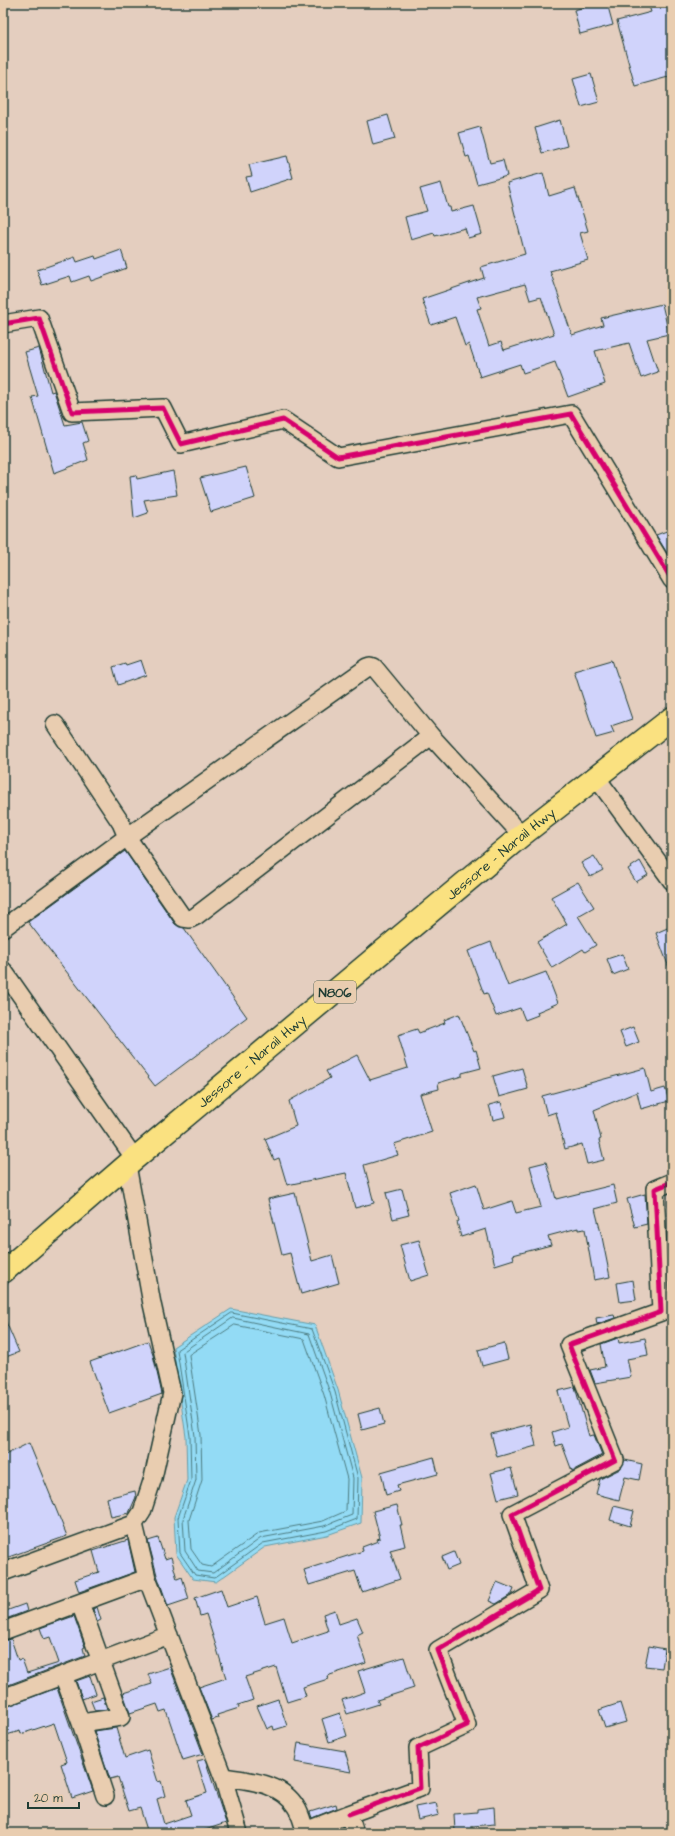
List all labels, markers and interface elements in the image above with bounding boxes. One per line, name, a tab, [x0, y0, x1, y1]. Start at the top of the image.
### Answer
street label: Jessore - Narail Hwy	[442, 803, 560, 905]
road number: N806	[314, 981, 356, 1003]
street label: Jessore - Narail Hwy	[194, 1010, 311, 1113]
scale bar	[28, 1784, 79, 1810]
text: 20 m	[34, 1790, 63, 1807]

